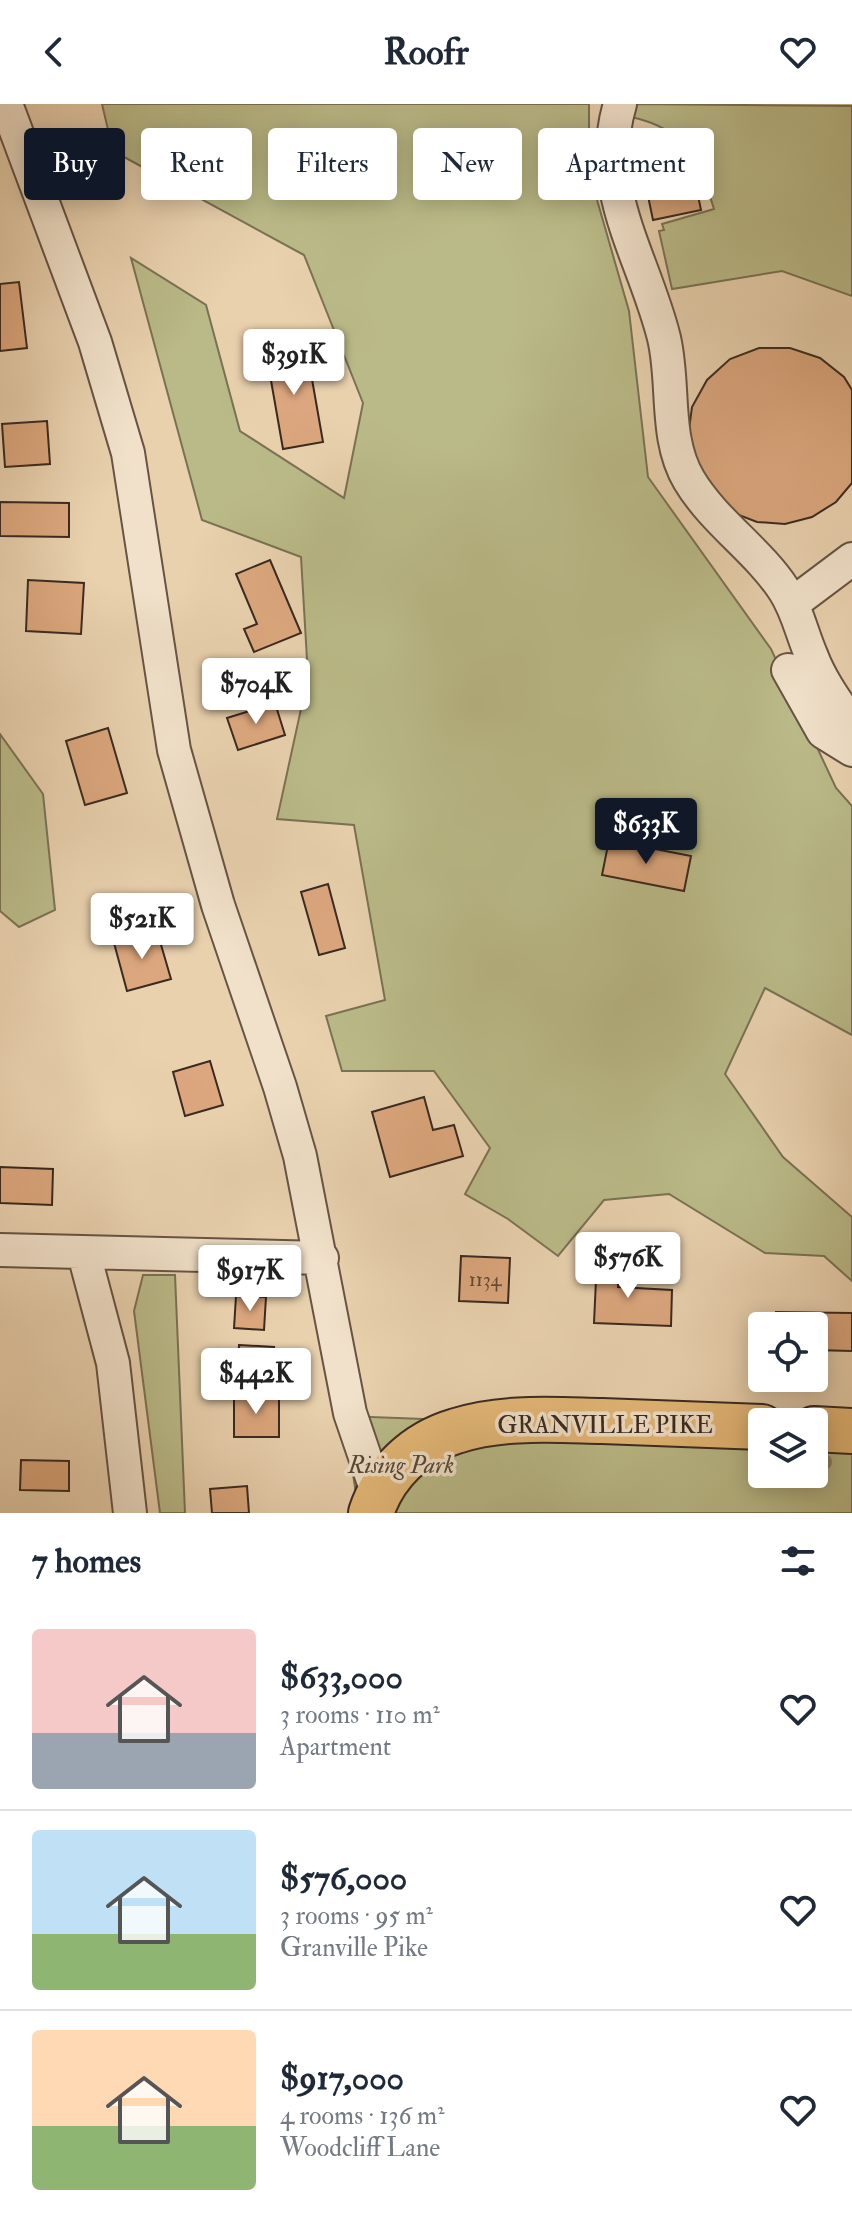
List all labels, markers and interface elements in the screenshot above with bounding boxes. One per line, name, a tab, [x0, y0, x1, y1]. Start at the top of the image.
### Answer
icon: back	[32, 30, 76, 74]
text: Roofr	[383, 30, 469, 75]
icon: heart	[776, 30, 820, 74]
chip: Buy	[24, 128, 125, 200]
chip: Rent	[141, 128, 252, 200]
chip: Filters	[268, 128, 397, 200]
chip: New	[413, 128, 522, 200]
chip: Apartment	[538, 128, 714, 200]
pin: $391K	[238, 329, 350, 397]
text: $391K	[261, 339, 327, 371]
pin: $704K	[200, 658, 312, 726]
text: $704K	[220, 668, 292, 700]
pin: $633K	[590, 798, 702, 866]
text: $633K	[613, 808, 679, 840]
pin: $521K	[86, 893, 198, 961]
text: $521K	[109, 903, 175, 935]
pin: $576K	[572, 1232, 684, 1300]
text: $576K	[593, 1242, 663, 1274]
pin: $917K	[194, 1245, 306, 1313]
text: $917K	[216, 1255, 284, 1287]
house number: 1134	[469, 1267, 503, 1292]
map controls	[748, 1312, 828, 1488]
button: locate	[748, 1312, 828, 1392]
pin: $442K	[200, 1348, 312, 1416]
text: $442K	[219, 1358, 293, 1390]
button: layers	[748, 1408, 828, 1488]
street label: GRANVILLE PIKE	[497, 1410, 713, 1441]
park label: Rising Park	[347, 1450, 454, 1481]
icon: filters	[776, 1539, 820, 1583]
text: 7 homes	[32, 1540, 141, 1583]
text: $633,000	[280, 1656, 403, 1699]
icon: home	[96, 1661, 192, 1757]
icon: heart	[776, 1687, 820, 1731]
text: 3 rooms · 110 m²	[280, 1699, 440, 1731]
text: Apartment	[280, 1731, 391, 1763]
text: $576,000	[280, 1857, 407, 1900]
icon: home	[96, 1862, 192, 1958]
icon: heart	[776, 1888, 820, 1932]
text: 3 rooms · 95 m²	[280, 1900, 433, 1932]
text: Granville Pike	[280, 1932, 428, 1964]
text: $917,000	[280, 2057, 404, 2100]
icon: home	[96, 2062, 192, 2158]
icon: heart	[776, 2088, 820, 2132]
text: 4 rooms · 136 m²	[280, 2100, 445, 2132]
text: Woodcliff Lane	[280, 2132, 440, 2164]

